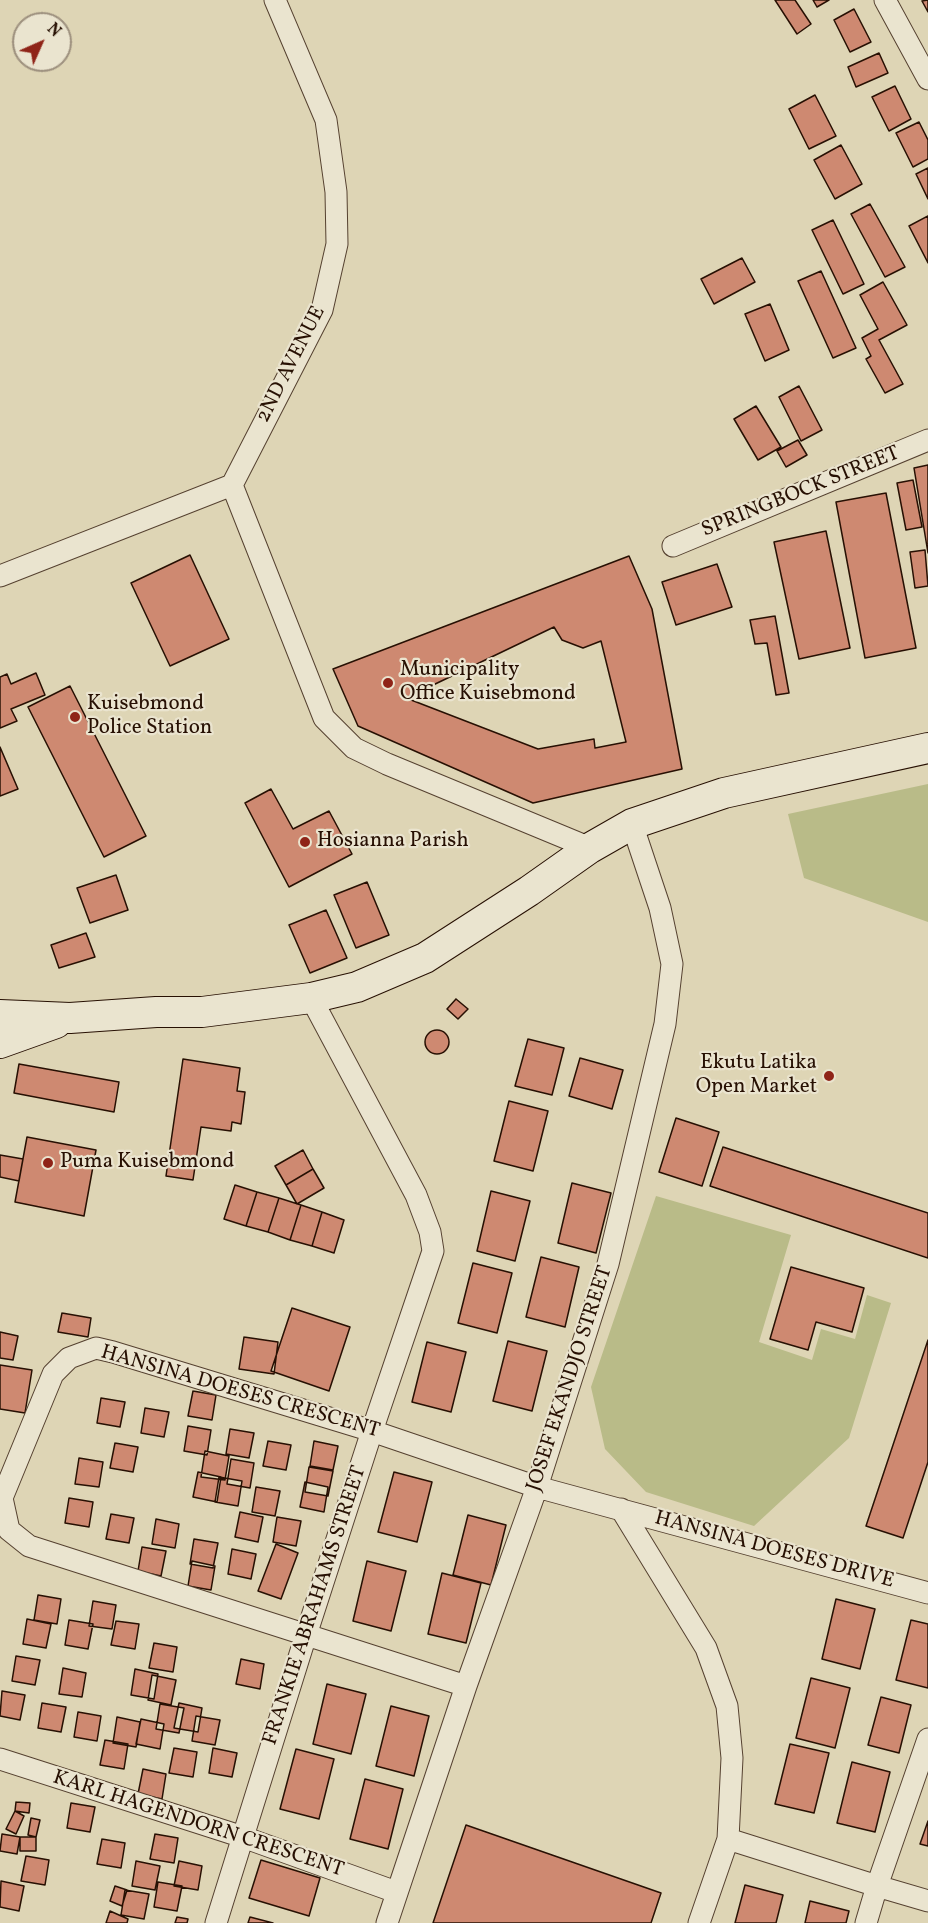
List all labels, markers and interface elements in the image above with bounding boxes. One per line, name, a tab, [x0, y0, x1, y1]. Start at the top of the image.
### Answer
north arrow	[12, 12, 72, 72]
text: N	[41, 19, 65, 43]
street label: 2ND AVENUE	[252, 303, 332, 427]
street label: SPRINGBOCK STREET	[698, 442, 904, 544]
place label: Municipality Office Kuisebmond	[400, 658, 576, 708]
marker: Municipality Office Kuisebmond	[381, 676, 395, 690]
place label: Kuisebmond Police Station	[87, 692, 212, 742]
marker: Kuisebmond Police Station	[68, 710, 82, 724]
place label: Hosianna Parish	[317, 829, 469, 855]
marker: Hosianna Parish	[298, 835, 312, 849]
place label: Ekutu Latika Open Market	[696, 1051, 817, 1101]
marker: Ekutu Latika Open Market	[822, 1069, 836, 1083]
place label: Puma Kuisebmond	[60, 1150, 234, 1176]
marker: Puma Kuisebmond	[41, 1156, 55, 1170]
street label: JOSEF EKANDJO STREET	[523, 1263, 619, 1495]
street label: HANSINA DOESES CRESCENT	[98, 1341, 382, 1445]
street label: FRANKIE ABRAHAMS STREET	[259, 1463, 373, 1749]
street label: HANSINA DOESES DRIVE	[652, 1507, 896, 1595]
street label: KARL HAGENDORN CRESCENT	[49, 1766, 347, 1884]

